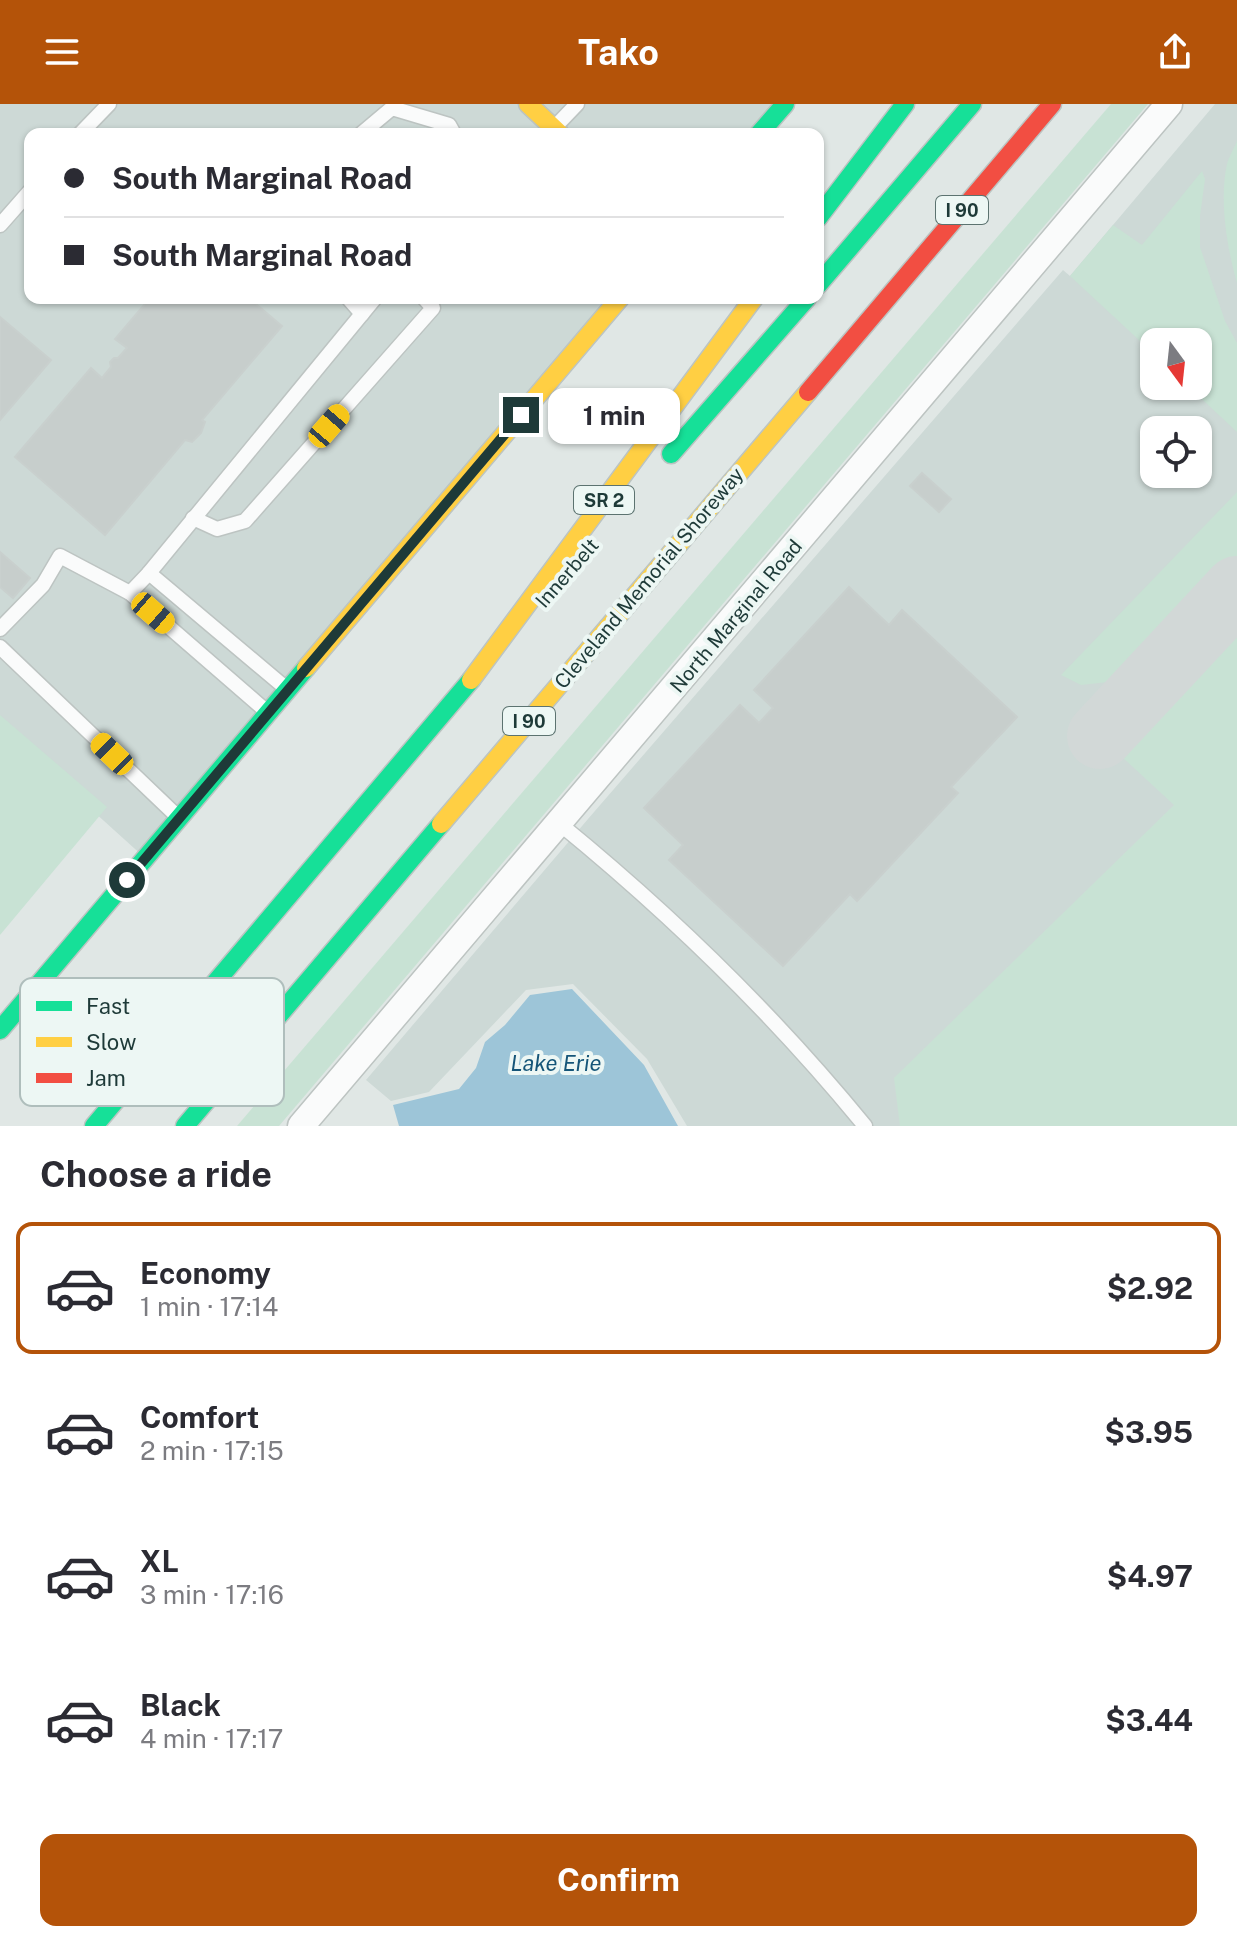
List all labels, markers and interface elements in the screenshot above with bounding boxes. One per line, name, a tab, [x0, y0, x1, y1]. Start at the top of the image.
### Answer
icon: menu	[40, 30, 84, 74]
icon: share	[1153, 30, 1197, 74]
text: Tako	[578, 31, 659, 73]
text: South Marginal Road	[112, 160, 412, 196]
road number: I 90	[936, 196, 988, 224]
text: South Marginal Road	[112, 237, 412, 273]
north arrow	[1140, 328, 1212, 400]
map controls	[1140, 328, 1212, 488]
callout: 1 min	[549, 387, 681, 443]
route end	[503, 397, 539, 433]
car	[304, 400, 354, 452]
text: 1 min	[583, 400, 645, 431]
button: locate	[1140, 416, 1212, 488]
street label: Cleveland Memorial Shoreway	[549, 462, 749, 693]
road number: SR 2	[574, 486, 634, 514]
street label: Innerbelt	[530, 533, 604, 613]
street label: North Marginal Road	[665, 535, 807, 697]
car	[127, 588, 179, 638]
road number: I 90	[503, 707, 555, 735]
car	[86, 729, 138, 779]
route start	[109, 862, 145, 898]
legend	[20, 978, 284, 1106]
text: Fast	[86, 993, 130, 1019]
text: Slow	[86, 1029, 136, 1055]
water label: Lake Erie	[511, 1050, 601, 1076]
text: Jam	[86, 1065, 126, 1091]
text: Choose a ride	[40, 1153, 272, 1195]
icon: car	[44, 1252, 116, 1324]
text: Economy	[140, 1255, 271, 1291]
text: $2.92	[1107, 1270, 1193, 1306]
text: 1 min · 17:14	[140, 1291, 278, 1322]
icon: car	[44, 1396, 116, 1468]
text: Comfort	[140, 1399, 259, 1435]
text: $3.95	[1105, 1414, 1193, 1450]
text: 2 min · 17:15	[140, 1435, 284, 1466]
icon: car	[44, 1540, 116, 1612]
text: XL	[140, 1543, 179, 1579]
text: $4.97	[1107, 1558, 1193, 1594]
text: 3 min · 17:16	[140, 1579, 284, 1610]
icon: car	[44, 1684, 116, 1756]
text: Black	[140, 1687, 221, 1723]
text: $3.44	[1105, 1702, 1193, 1738]
text: 4 min · 17:17	[140, 1723, 283, 1754]
button: Confirm	[40, 1834, 1197, 1926]

